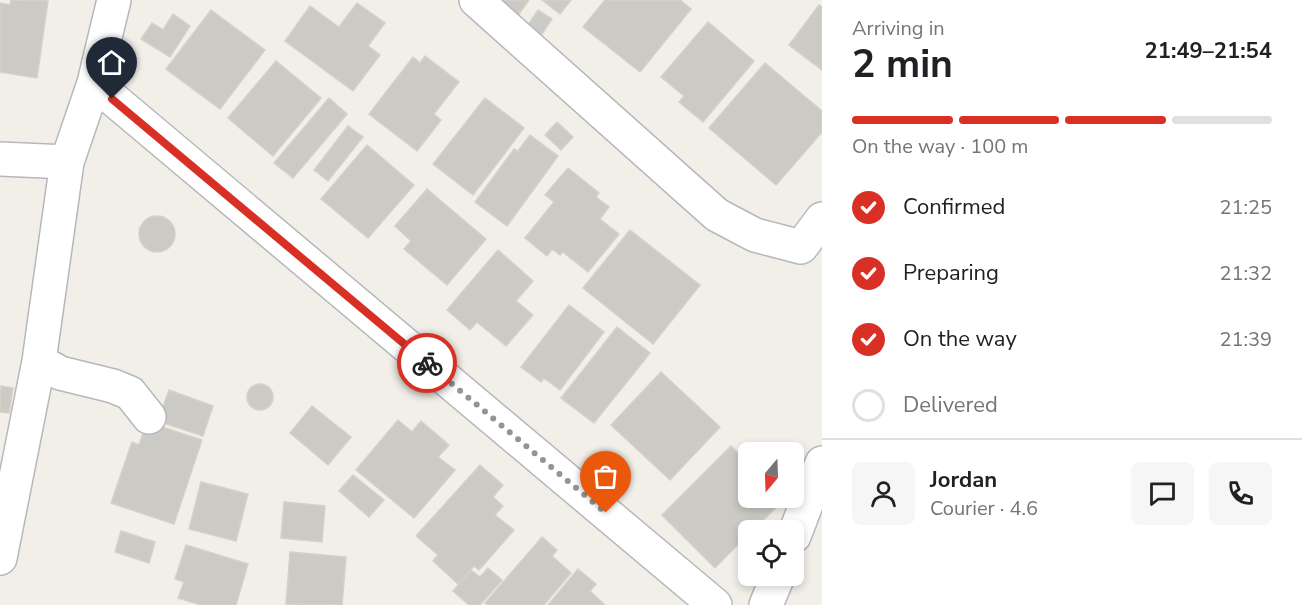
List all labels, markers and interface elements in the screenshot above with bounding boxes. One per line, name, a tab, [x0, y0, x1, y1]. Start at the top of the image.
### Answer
text: Arriving in	[852, 15, 945, 42]
text: 21:49–21:54	[1144, 36, 1272, 66]
pin	[86, 37, 137, 99]
text: 2 min	[852, 38, 953, 91]
icon: home	[95, 46, 128, 79]
text: On the way · 100 m	[852, 133, 1028, 160]
icon: check	[852, 191, 885, 224]
text: Confirmed	[903, 192, 1005, 222]
text: 21:25	[1219, 194, 1272, 221]
icon: check	[852, 257, 885, 290]
text: Preparing	[903, 258, 999, 288]
text: 21:32	[1219, 260, 1272, 287]
icon: check	[852, 323, 885, 356]
text: On the way	[903, 324, 1017, 354]
text: 21:39	[1219, 326, 1272, 353]
courier	[397, 333, 457, 393]
icon: bike	[411, 347, 444, 380]
text: Delivered	[903, 390, 998, 420]
north arrow	[738, 442, 804, 508]
map controls	[738, 442, 804, 586]
pin	[580, 451, 631, 513]
icon: bag	[589, 460, 622, 493]
button: person	[852, 462, 915, 525]
button: chat	[1131, 462, 1194, 525]
button: phone	[1209, 462, 1272, 525]
text: Jordan	[930, 465, 997, 495]
text: Courier · 4.6	[930, 495, 1038, 522]
button: locate	[738, 520, 804, 586]

